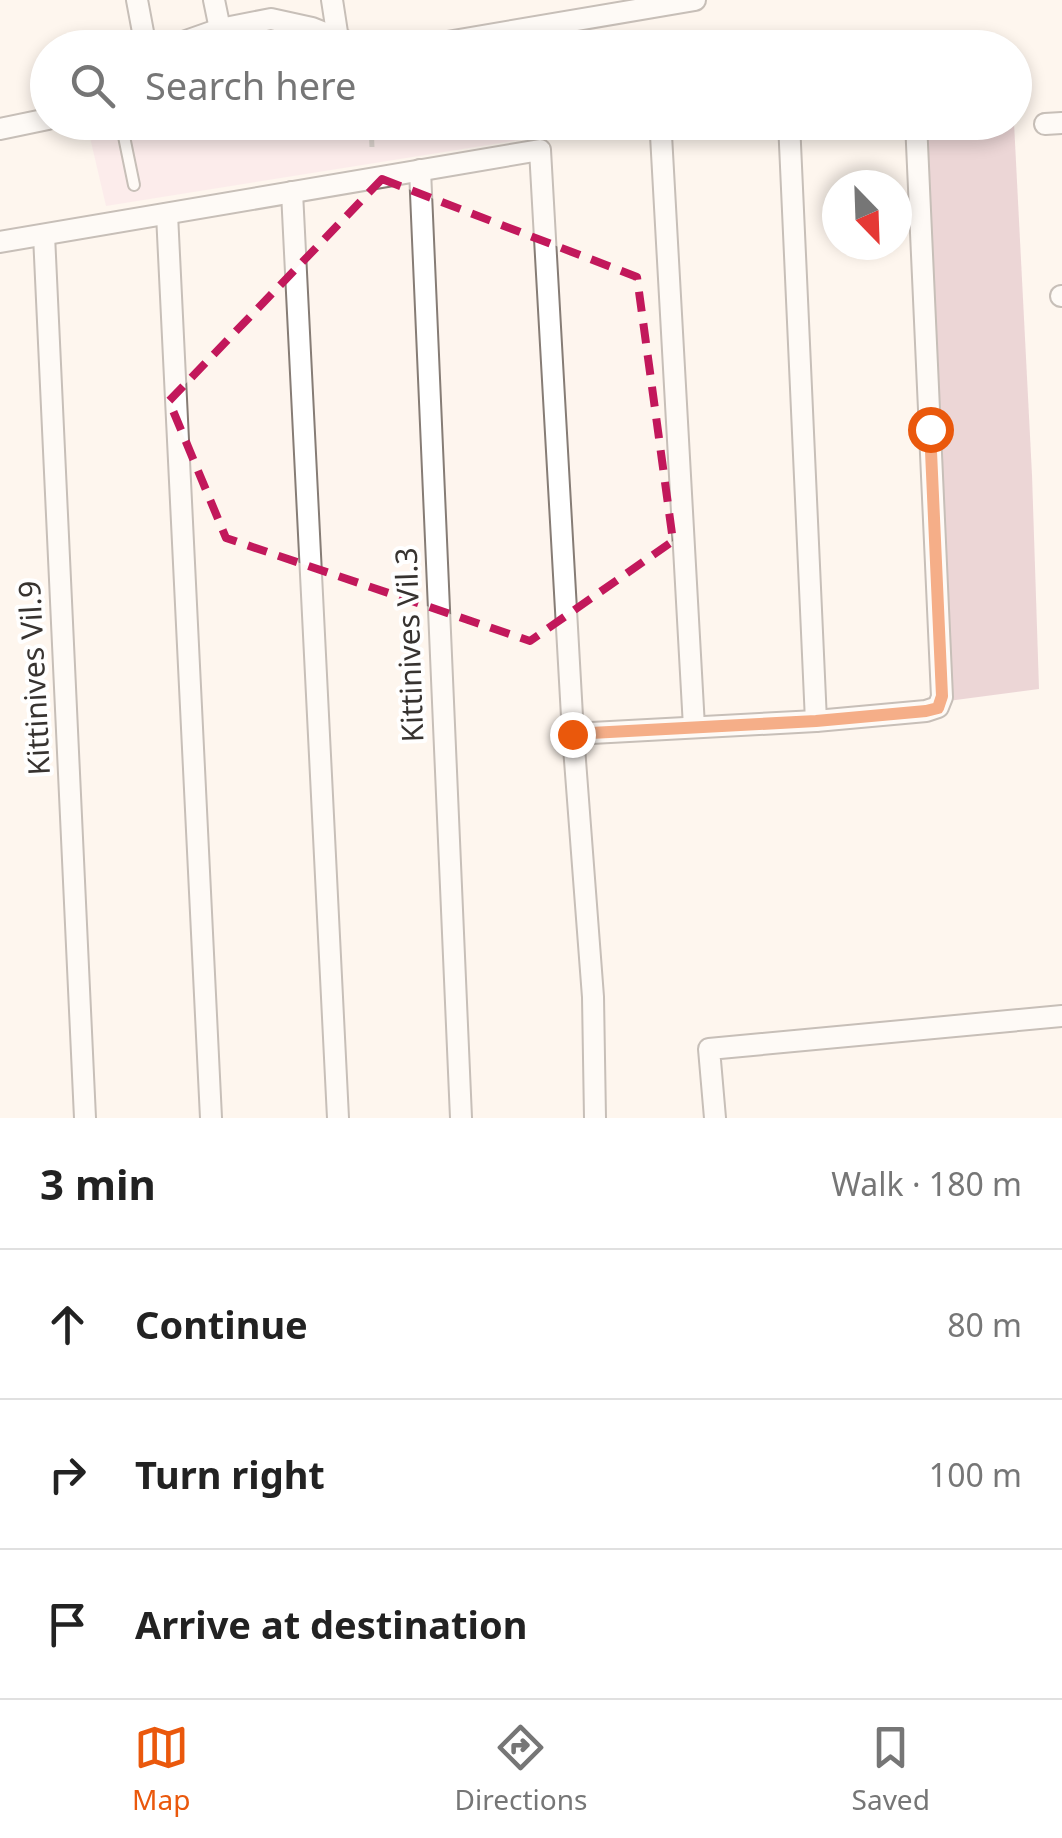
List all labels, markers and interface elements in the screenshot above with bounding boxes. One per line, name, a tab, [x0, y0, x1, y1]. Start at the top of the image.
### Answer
search box	[30, 30, 1032, 140]
icon: search	[65, 58, 120, 113]
text: Search here	[145, 59, 356, 111]
north arrow	[822, 170, 912, 260]
route start	[908, 407, 954, 453]
street label: Kittinives Vil.3	[385, 547, 432, 743]
street label: Kittinives Vil.9	[8, 580, 59, 777]
route end	[550, 712, 596, 758]
text: 3 min	[40, 1155, 156, 1212]
text: Walk · 180 m	[831, 1162, 1022, 1205]
icon: ahead	[40, 1297, 95, 1352]
text: Continue	[135, 1298, 308, 1350]
text: 80 m	[947, 1303, 1022, 1346]
icon: right	[40, 1447, 95, 1502]
text: Turn right	[135, 1448, 325, 1500]
text: 100 m	[929, 1453, 1022, 1496]
icon: arrive	[40, 1597, 95, 1652]
text: Arrive at destination	[135, 1598, 527, 1650]
tab: Map	[132, 1720, 190, 1818]
tab: Directions	[455, 1720, 587, 1818]
tab: Saved	[852, 1720, 930, 1818]

